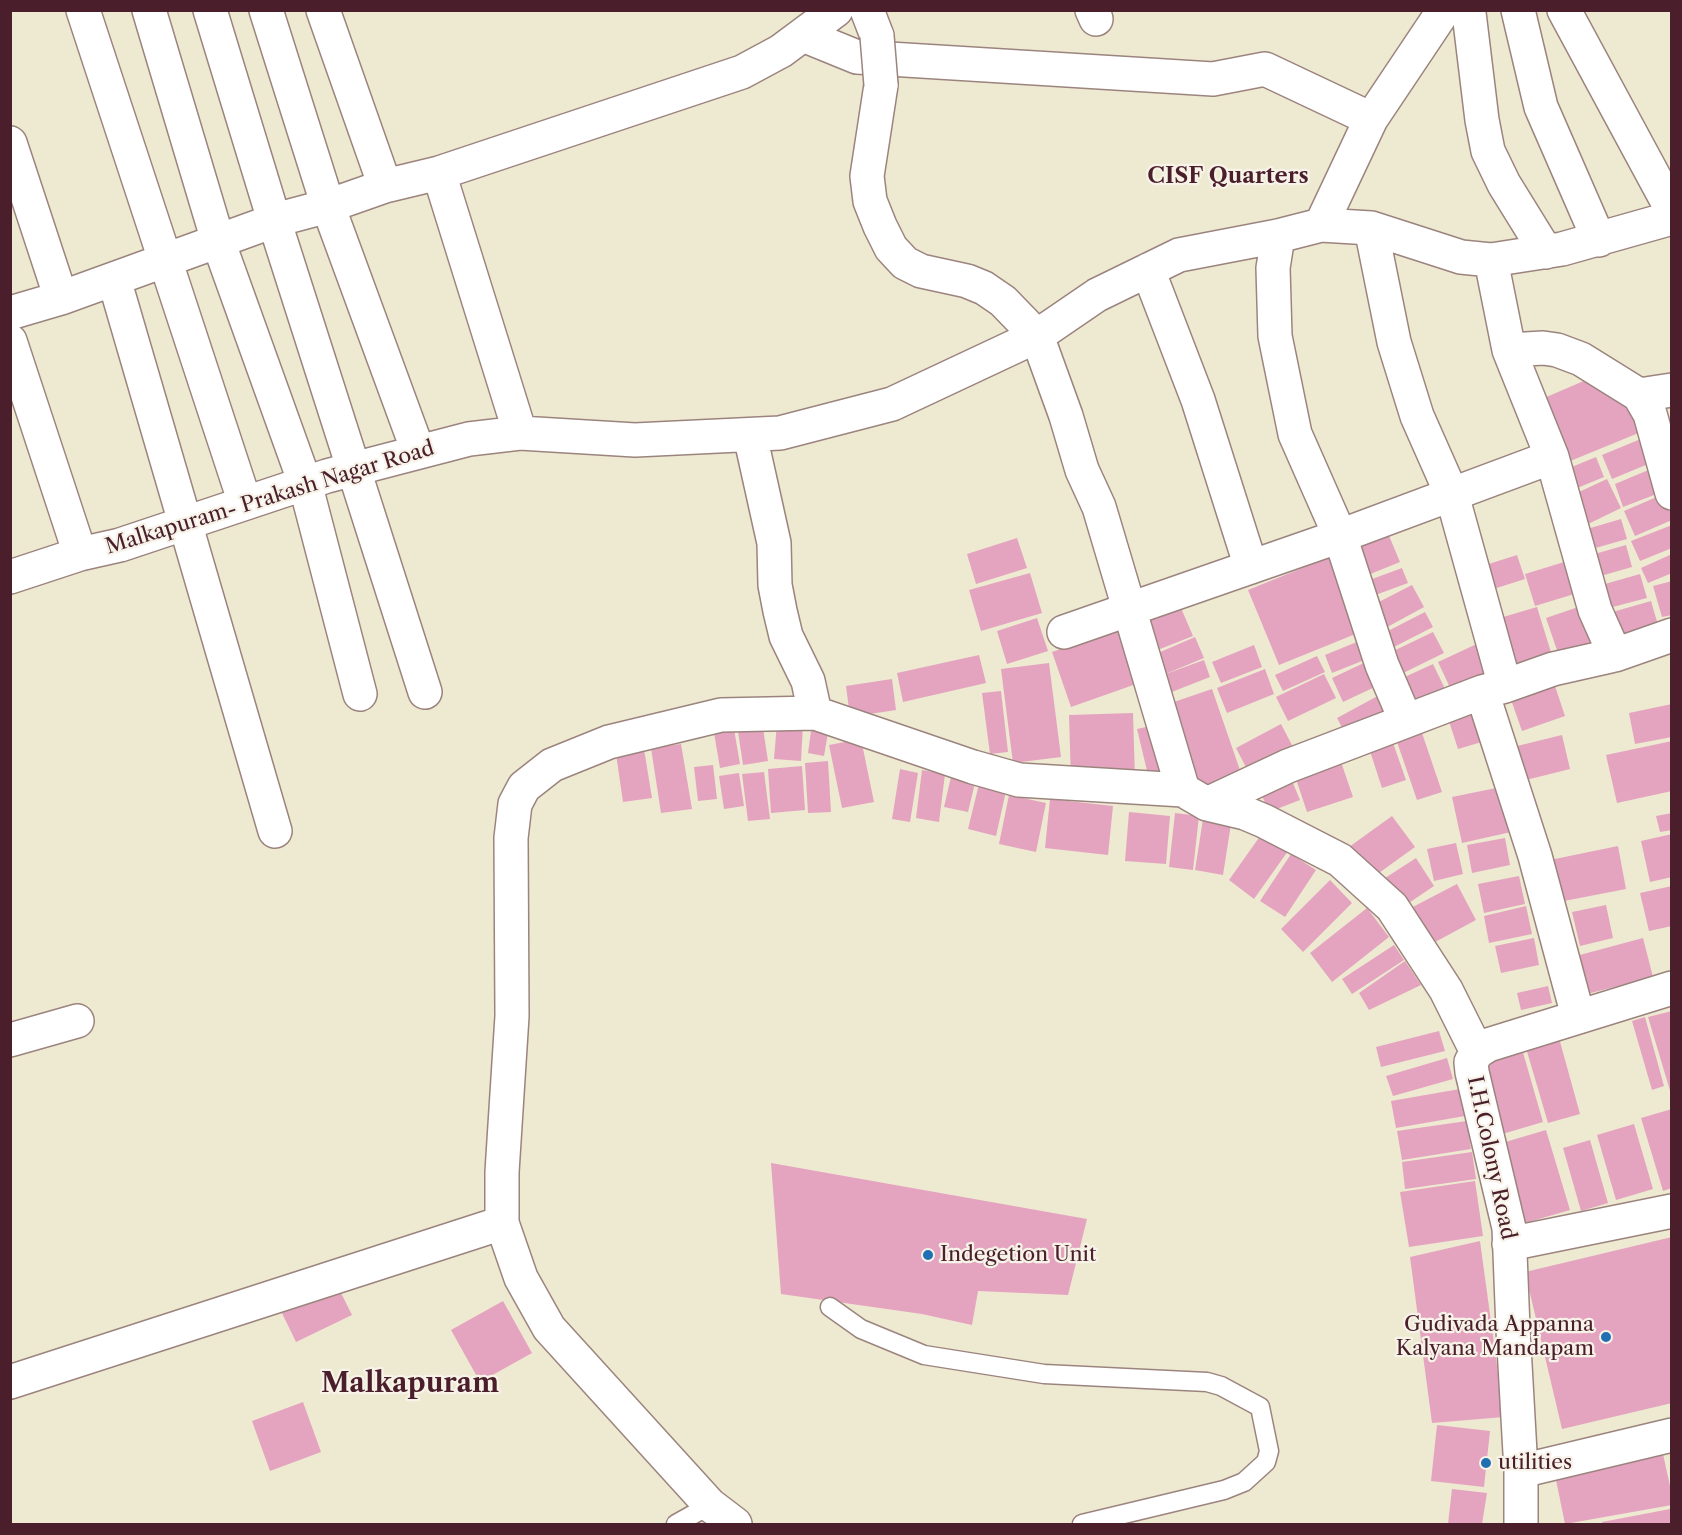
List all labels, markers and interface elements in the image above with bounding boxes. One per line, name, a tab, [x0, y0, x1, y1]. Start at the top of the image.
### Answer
district label: CISF Quarters	[1147, 164, 1309, 190]
street label: Malkapuram- Prakash Nagar Road	[103, 436, 437, 560]
street label: I.H.Colony Road	[1461, 1074, 1521, 1242]
place label: Indegetion Unit	[940, 1242, 1096, 1268]
marker: Indegetion Unit	[921, 1248, 935, 1262]
place label: Gudivada Appanna Kalyana Mandapam	[1396, 1312, 1594, 1362]
marker: Gudivada Appanna Kalyana Mandapam	[1599, 1330, 1613, 1344]
district label: Malkapuram	[321, 1368, 499, 1400]
place label: utilities	[1498, 1450, 1572, 1476]
marker: utilities	[1479, 1456, 1493, 1470]

